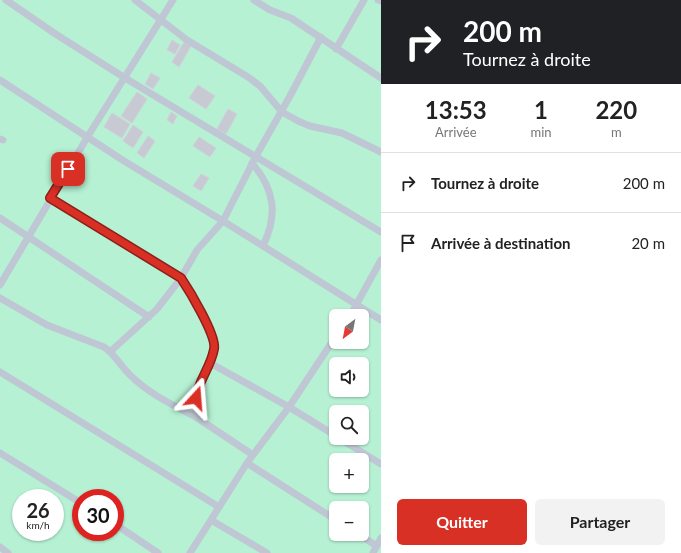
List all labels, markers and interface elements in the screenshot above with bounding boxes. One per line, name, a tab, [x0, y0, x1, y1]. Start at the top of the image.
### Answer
text: 200 m	[463, 14, 542, 48]
icon: right	[397, 16, 449, 68]
text: Tournez à droite	[463, 48, 591, 70]
text: 13:53	[425, 95, 487, 124]
text: 1	[534, 95, 548, 124]
text: 220	[595, 95, 637, 124]
text: Arrivée	[435, 124, 477, 140]
text: min	[531, 124, 552, 140]
text: m	[611, 124, 622, 140]
pin	[51, 152, 85, 186]
icon: arrive	[57, 158, 79, 180]
icon: right	[397, 172, 419, 194]
text: Tournez à droite	[431, 174, 539, 192]
text: 200 m	[623, 174, 665, 192]
icon: arrive	[397, 232, 419, 254]
text: Arrivée à destination	[431, 234, 570, 252]
text: 20 m	[631, 234, 665, 252]
north arrow	[329, 309, 369, 349]
map controls	[329, 309, 369, 541]
button: sound	[329, 357, 369, 397]
position arrow	[175, 377, 217, 419]
button: search	[329, 405, 369, 445]
button: +	[329, 453, 369, 493]
speed limit sign: 30	[72, 489, 124, 541]
text: 26	[26, 498, 50, 522]
button: Quitter	[397, 499, 527, 545]
button: Partager	[535, 499, 665, 545]
button: −	[329, 501, 369, 541]
text: km/h	[26, 519, 50, 531]

